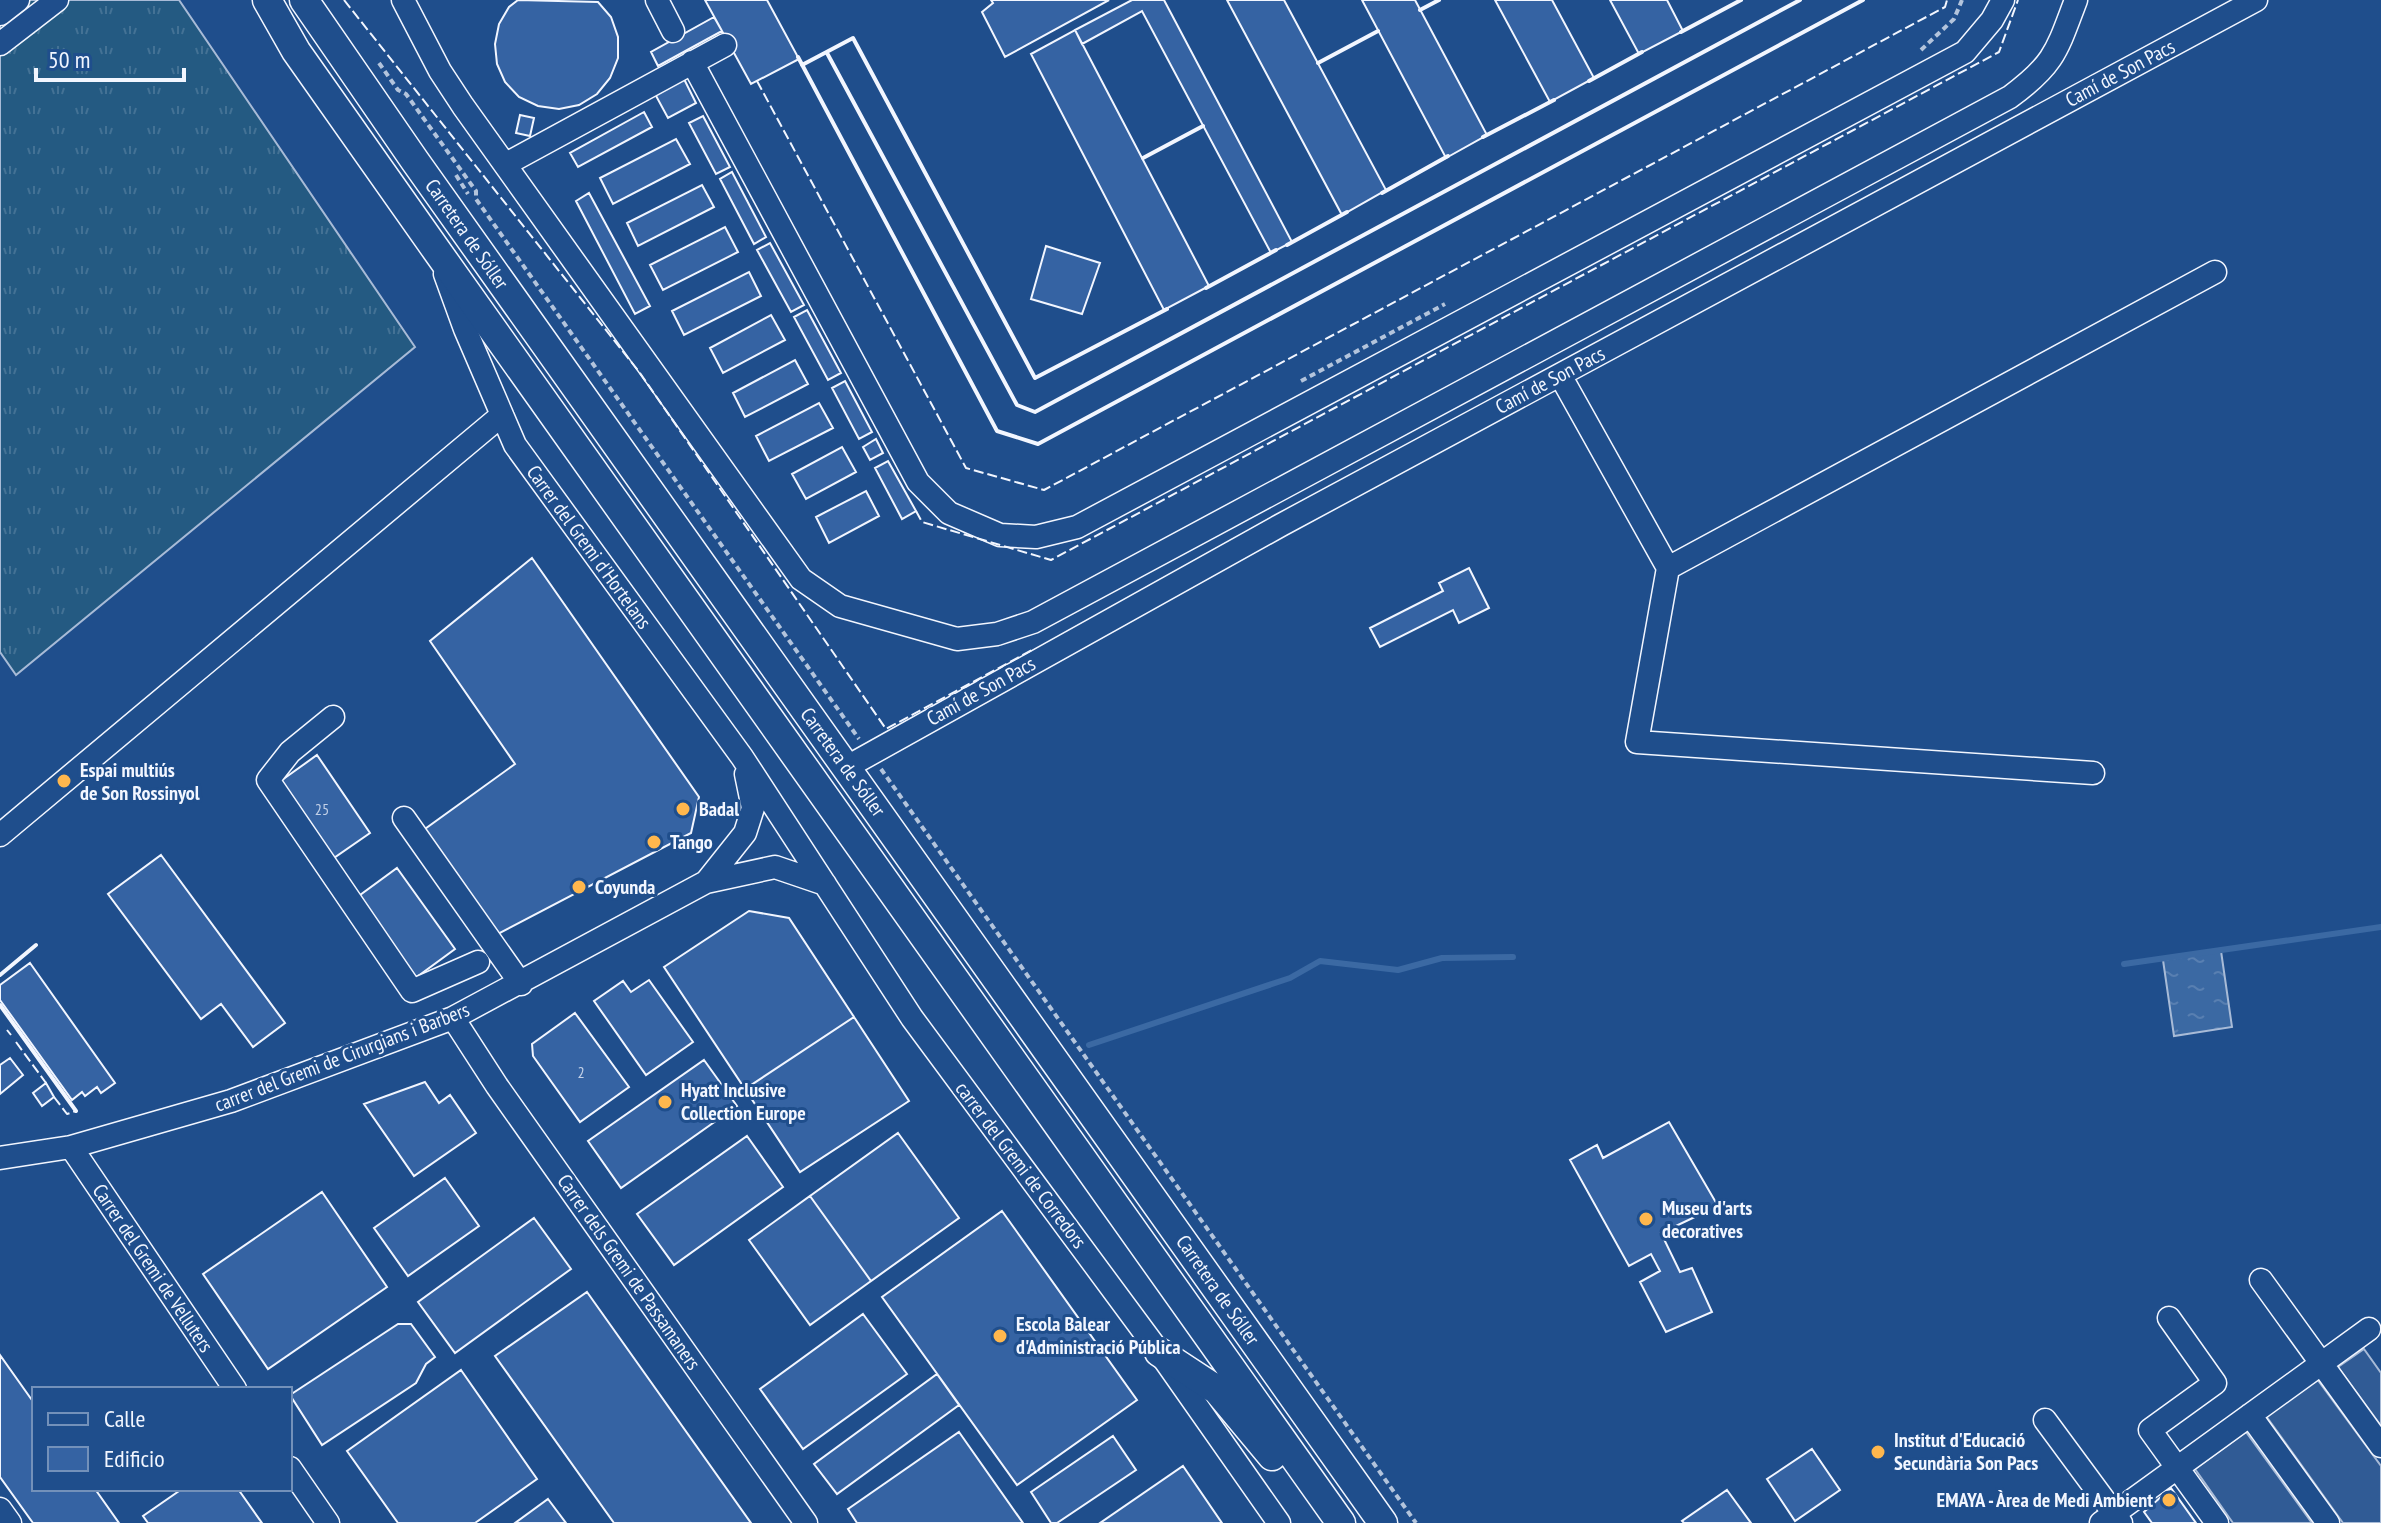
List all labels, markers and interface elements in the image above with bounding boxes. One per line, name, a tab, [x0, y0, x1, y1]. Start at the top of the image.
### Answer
scale bar	[36, 32, 184, 82]
street label: Camí de Son Pacs	[2061, 33, 2179, 113]
text: 50 m	[48, 44, 90, 75]
street label: Carretera de Sóller	[419, 174, 515, 295]
street label: Camí de Son Pacs	[1491, 340, 1609, 420]
street label: Carrer del Gremi d'Hortelans	[521, 460, 657, 634]
street label: Camí de Son Pacs	[922, 650, 1040, 732]
street label: Carretera de Sóller	[795, 702, 892, 822]
place label: Espai multiús de Son Rossinyol	[80, 757, 200, 806]
marker: Espai multiús de Son Rossinyol	[55, 772, 73, 790]
place label: Badal	[699, 796, 739, 822]
house number: 25	[315, 799, 329, 819]
marker: Badal	[674, 800, 692, 818]
place label: Tango	[670, 829, 713, 855]
marker: Tango	[645, 833, 663, 851]
place label: Coyunda	[595, 874, 655, 900]
marker: Coyunda	[570, 878, 588, 896]
street label: carrer del Gremi de Cirurgians i Barbers	[211, 996, 473, 1118]
house number: 2	[577, 1062, 585, 1082]
street label: carrer del Gremi de Corredors	[950, 1076, 1092, 1254]
place label: Hyatt Inclusive Collection Europe	[681, 1077, 806, 1126]
marker: Hyatt Inclusive Collection Europe	[656, 1093, 674, 1111]
street label: Carrer dels Gremi de Passamaners	[552, 1169, 707, 1375]
street label: Carrer del Gremi de Velluters	[87, 1179, 219, 1357]
place label: Museu d'arts decoratives	[1662, 1195, 1752, 1244]
marker: Museu d'arts decoratives	[1637, 1210, 1655, 1228]
street label: Carretera de Sóller	[1170, 1230, 1266, 1351]
place label: Escola Balear d'Administració Pública	[1016, 1311, 1180, 1360]
marker: Escola Balear d'Administració Pública	[991, 1327, 1009, 1345]
legend	[32, 1387, 292, 1491]
text: Calle	[104, 1403, 145, 1434]
place label: Institut d'Educació Secundària Son Pacs	[1894, 1427, 2038, 1476]
text: Edificio	[104, 1443, 165, 1474]
marker: Institut d'Educació Secundària Son Pacs	[1869, 1443, 1887, 1461]
place label: EMAYA - Àrea de Medi Ambient	[1937, 1487, 2153, 1513]
marker: EMAYA - Àrea de Medi Ambient	[2160, 1491, 2178, 1509]

